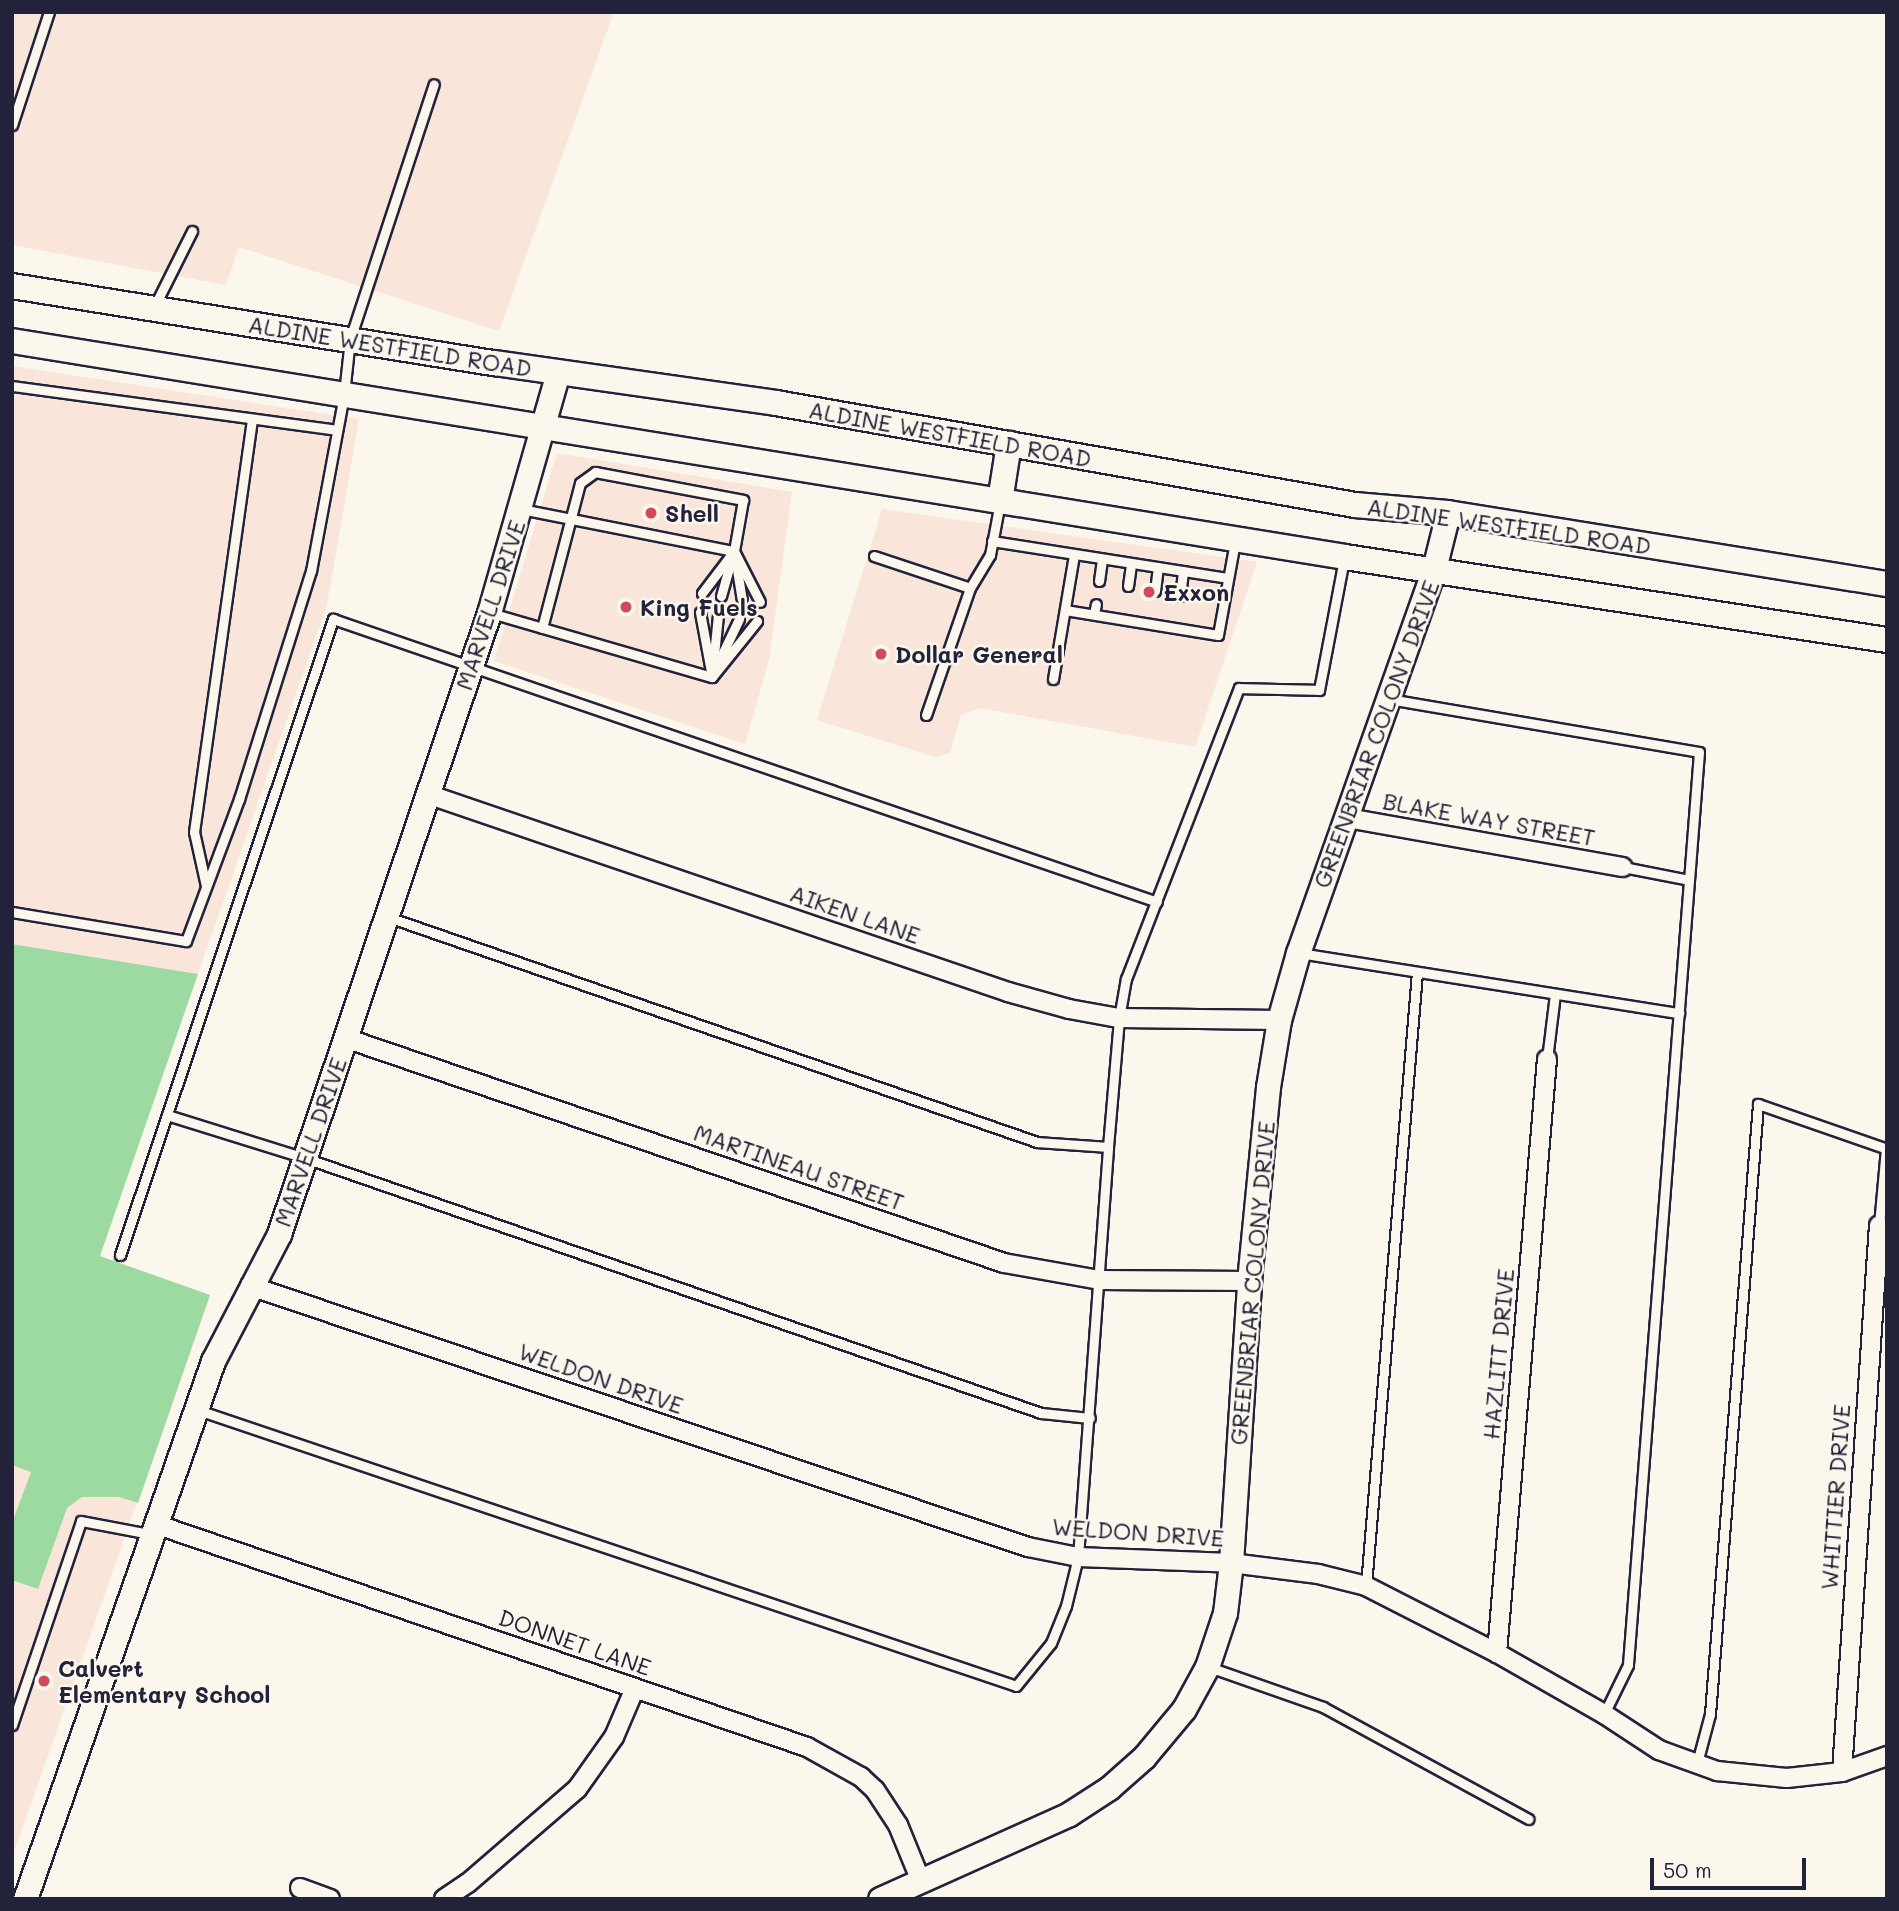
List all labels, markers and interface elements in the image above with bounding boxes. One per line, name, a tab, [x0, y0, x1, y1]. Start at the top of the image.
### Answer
street label: ALDINE WESTFIELD ROAD	[246, 310, 534, 382]
street label: ALDINE WESTFIELD ROAD	[806, 396, 1094, 472]
street label: ALDINE WESTFIELD ROAD	[1365, 492, 1653, 560]
place label: Shell	[665, 499, 719, 527]
marker: Shell	[643, 505, 659, 521]
street label: MARVELL DRIVE	[450, 517, 530, 693]
street label: GREENBRIAR COLONY DRIVE	[1307, 576, 1445, 892]
place label: Exxon	[1163, 578, 1229, 606]
marker: Exxon	[1141, 584, 1157, 600]
place label: King Fuels	[640, 593, 758, 621]
marker: King Fuels	[618, 599, 634, 615]
place label: Dollar General	[895, 640, 1063, 668]
marker: Dollar General	[873, 646, 889, 662]
street label: BLAKE WAY STREET	[1381, 787, 1597, 851]
street label: AIKEN LANE	[786, 879, 924, 949]
street label: MARVELL DRIVE	[268, 1054, 352, 1230]
street label: MARTINEAU STREET	[690, 1118, 908, 1216]
street label: GREENBRIAR COLONY DRIVE	[1224, 1120, 1280, 1446]
street label: HAZLITT DRIVE	[1477, 1267, 1519, 1441]
street label: WELDON DRIVE	[515, 1337, 687, 1419]
street label: WHITTIER DRIVE	[1815, 1403, 1855, 1591]
street label: WELDON DRIVE	[1051, 1512, 1225, 1552]
street label: DONNET LANE	[495, 1603, 655, 1681]
place label: Calvert Elementary School	[58, 1654, 271, 1708]
marker: Calvert Elementary School	[36, 1673, 52, 1689]
scale bar	[1654, 1844, 1810, 1888]
text: 50 m	[1663, 1856, 1712, 1883]

